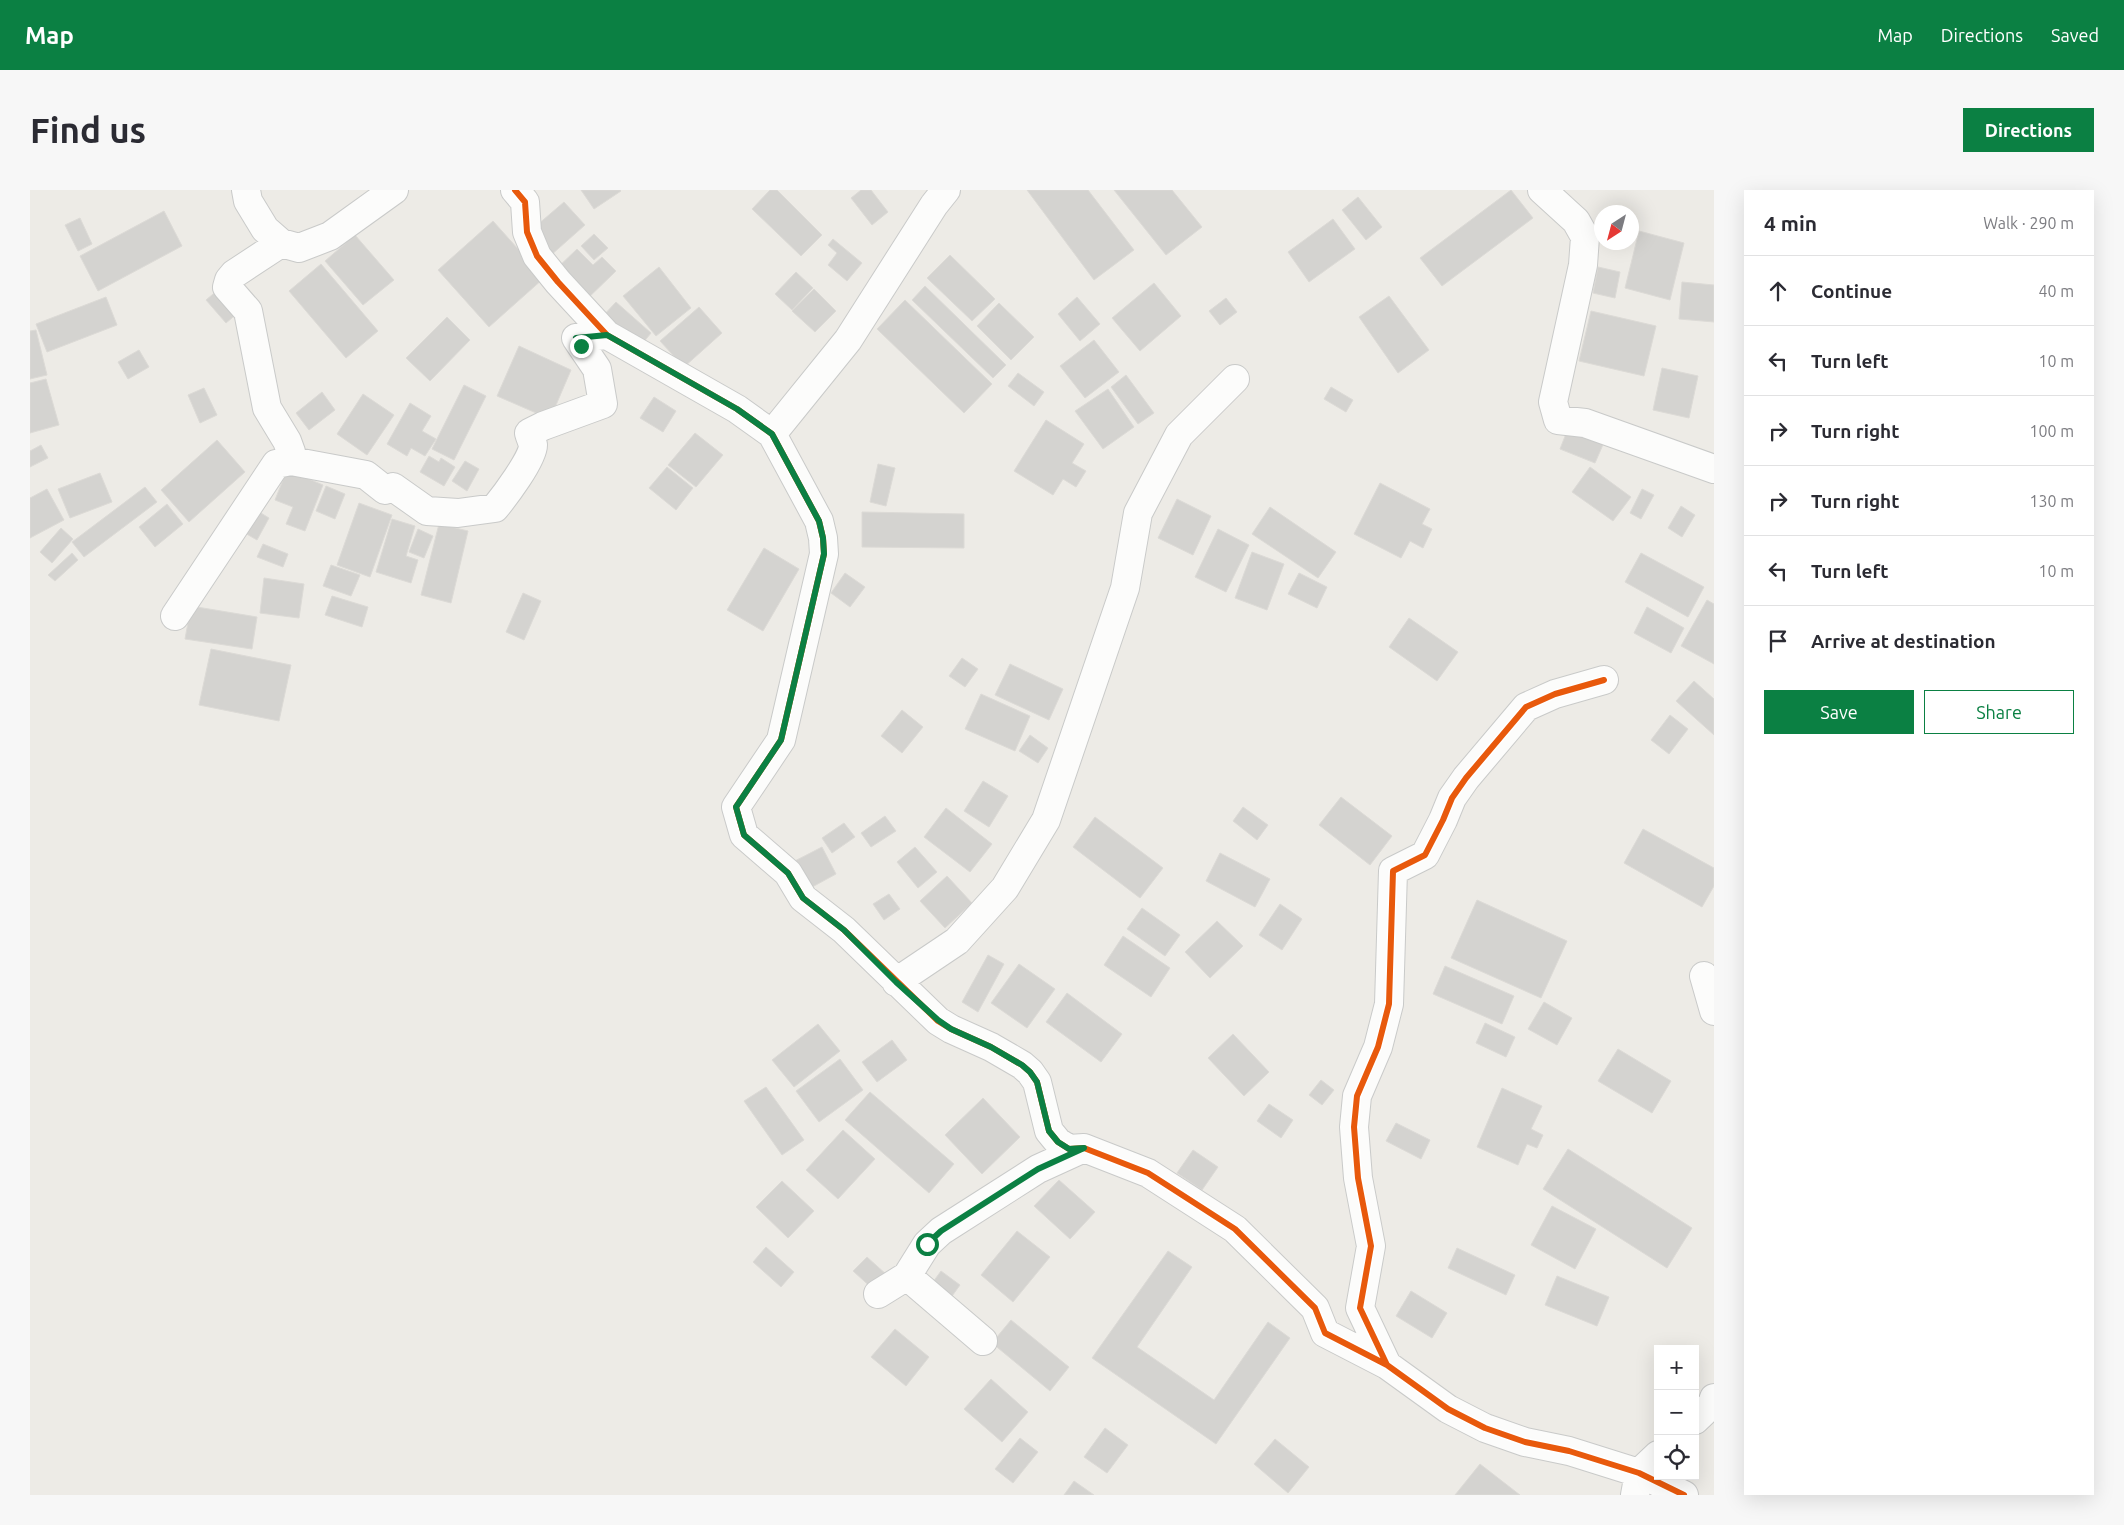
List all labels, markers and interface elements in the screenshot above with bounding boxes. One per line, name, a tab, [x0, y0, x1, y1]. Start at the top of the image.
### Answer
text: Map	[25, 22, 74, 49]
text: Map	[1877, 25, 1913, 45]
text: Directions	[1941, 25, 2023, 45]
text: Saved	[2051, 25, 2099, 45]
button: Directions	[1963, 108, 2094, 152]
text: Find us	[30, 110, 146, 150]
north arrow	[1594, 205, 1639, 250]
text: 4 min	[1764, 211, 1817, 235]
text: Walk · 290 m	[1983, 214, 2074, 232]
icon: ahead	[1764, 277, 1792, 305]
text: Continue	[1811, 280, 1892, 302]
text: 40 m	[2038, 282, 2074, 300]
route end	[570, 335, 593, 358]
icon: left	[1764, 347, 1792, 375]
text: Turn left	[1811, 350, 1889, 372]
text: 10 m	[2038, 352, 2074, 370]
icon: right	[1764, 417, 1792, 445]
text: Turn right	[1811, 420, 1899, 442]
text: 100 m	[2029, 422, 2074, 440]
icon: right	[1764, 487, 1792, 515]
text: Turn right	[1811, 490, 1899, 512]
text: 130 m	[2029, 492, 2074, 510]
icon: left	[1764, 557, 1792, 585]
text: Turn left	[1811, 560, 1889, 582]
text: 10 m	[2038, 562, 2074, 580]
icon: arrive	[1764, 627, 1792, 655]
text: Arrive at destination	[1811, 630, 1996, 652]
button: Save	[1764, 690, 1914, 734]
button: Share	[1924, 690, 2074, 734]
route start	[916, 1233, 939, 1256]
map controls	[1654, 1345, 1699, 1480]
button: +	[1654, 1345, 1699, 1390]
button: −	[1654, 1390, 1699, 1435]
button: locate	[1654, 1435, 1699, 1480]

